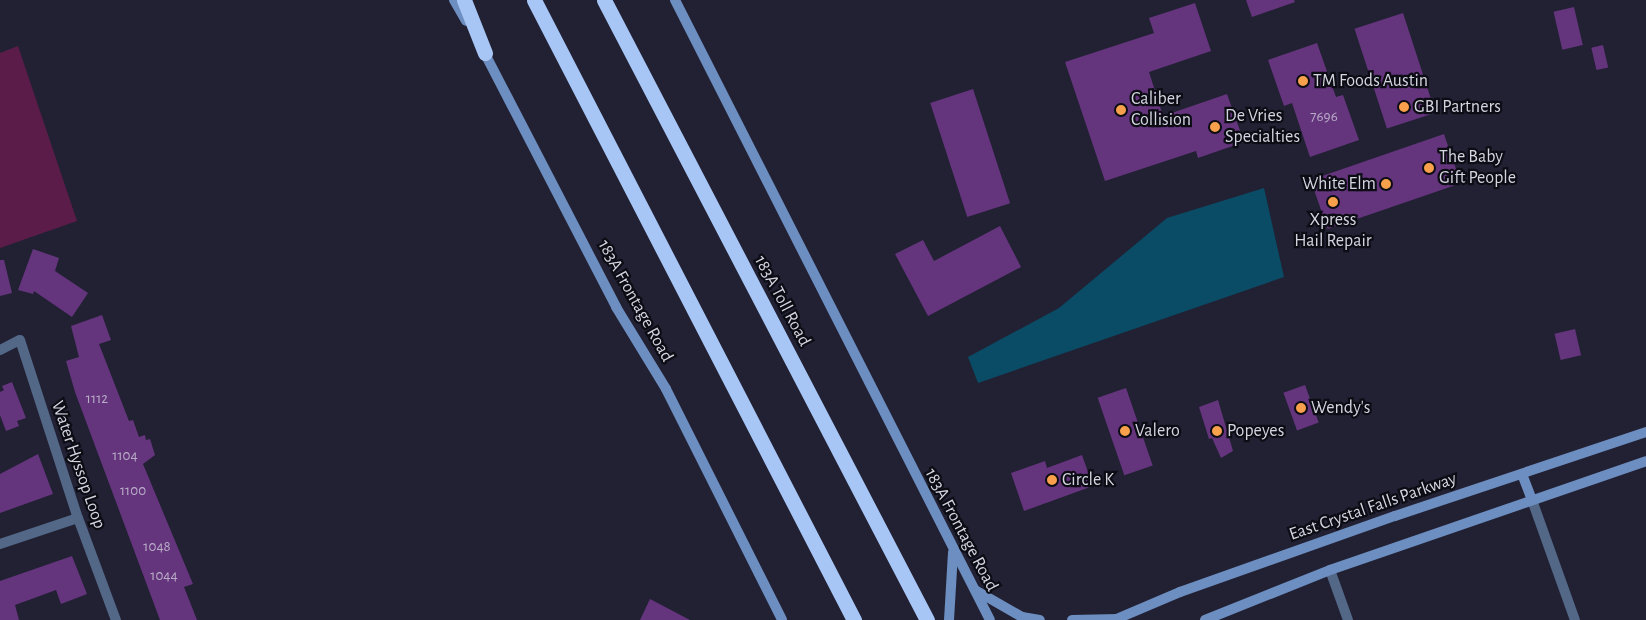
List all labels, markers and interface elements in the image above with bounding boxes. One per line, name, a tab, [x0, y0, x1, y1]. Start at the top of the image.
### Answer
place label: TM Foods Austin	[1313, 70, 1428, 92]
marker: TM Foods Austin	[1297, 75, 1309, 87]
place label: Caliber Collision	[1131, 89, 1191, 132]
place label: GBI Partners	[1414, 96, 1501, 118]
marker: GBI Partners	[1398, 101, 1410, 113]
marker: Caliber Collision	[1115, 104, 1127, 116]
place label: De Vries Specialties	[1225, 106, 1300, 148]
house number: 7696	[1310, 108, 1338, 126]
marker: De Vries Specialties	[1209, 121, 1221, 133]
place label: The Baby Gift People	[1439, 147, 1516, 190]
marker: The Baby Gift People	[1423, 162, 1435, 174]
place label: White Elm	[1302, 173, 1376, 195]
marker: White Elm	[1380, 178, 1392, 190]
marker: Xpress Hail Repair	[1327, 196, 1339, 208]
place label: Xpress Hail Repair	[1294, 210, 1372, 252]
street label: 183A Frontage Road	[593, 236, 677, 366]
street label: 183A Toll Road	[749, 252, 815, 350]
house number: 1112	[86, 390, 108, 408]
place label: Wendy's	[1311, 397, 1371, 419]
street label: Water Hyssop Loop	[46, 398, 110, 532]
marker: Wendy's	[1295, 402, 1307, 414]
place label: Valero	[1135, 420, 1180, 442]
place label: Popeyes	[1227, 420, 1284, 442]
marker: Valero	[1119, 425, 1131, 437]
marker: Popeyes	[1211, 425, 1223, 437]
house number: 1104	[112, 447, 138, 465]
street label: 183A Frontage Road	[919, 465, 1003, 595]
street label: East Crystal Falls Parkway	[1286, 468, 1460, 546]
place label: Circle K	[1062, 469, 1114, 491]
marker: Circle K	[1046, 474, 1058, 486]
house number: 1100	[120, 482, 146, 500]
house number: 1048	[143, 538, 171, 556]
house number: 1044	[150, 567, 178, 585]

